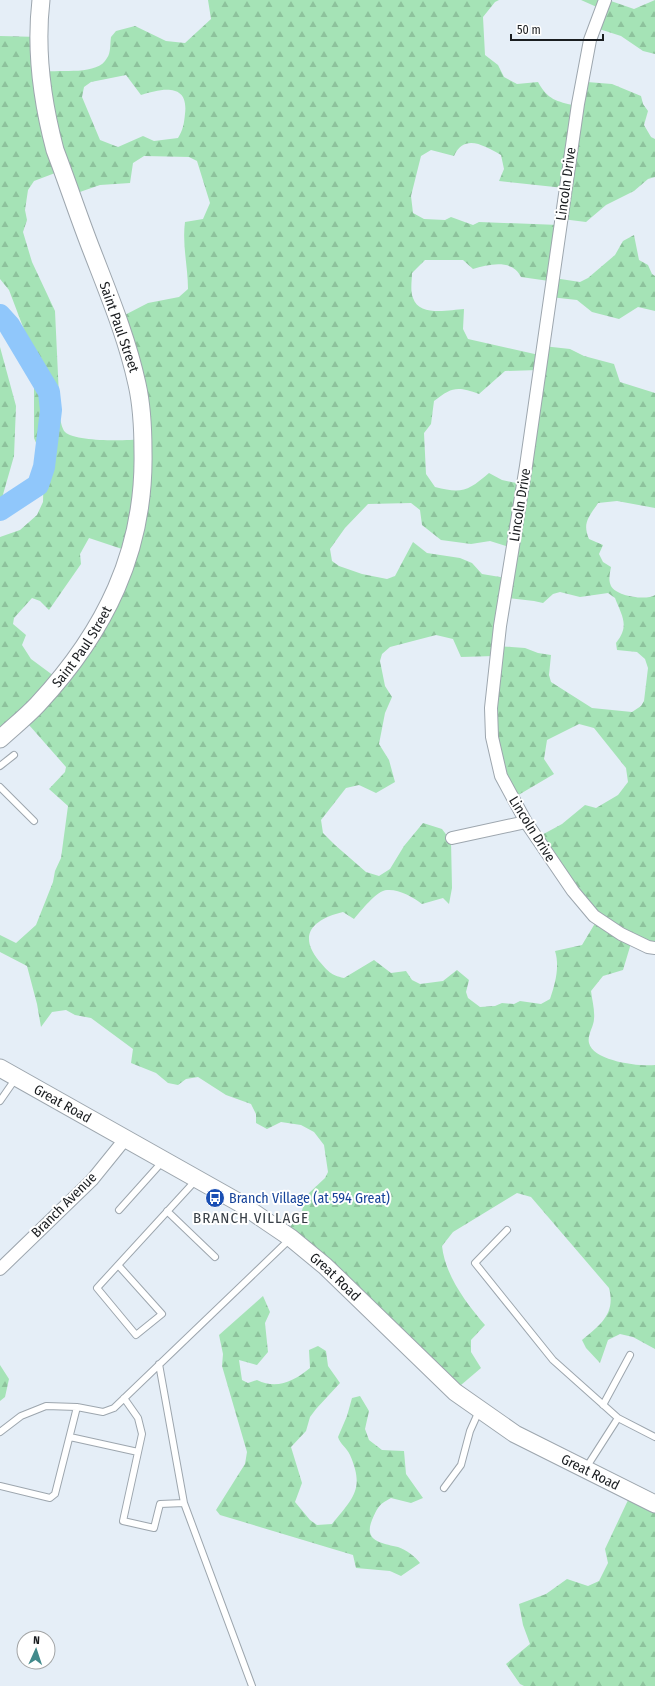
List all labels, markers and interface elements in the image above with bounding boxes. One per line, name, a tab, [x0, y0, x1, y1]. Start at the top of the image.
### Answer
scale bar	[511, 16, 603, 42]
text: 50 m	[517, 23, 541, 37]
street label: Lincoln Drive	[552, 146, 580, 222]
street label: Saint Paul Street	[96, 279, 143, 375]
street label: Lincoln Drive	[506, 467, 534, 543]
street label: Saint Paul Street	[48, 603, 115, 691]
street label: Lincoln Drive	[505, 793, 559, 865]
street label: Great Road	[31, 1080, 94, 1126]
street label: Branch Avenue	[28, 1169, 100, 1241]
bus stop icon: Branch Village (at 594 Great)	[204, 1187, 226, 1209]
place label: Branch Village (at 594 Great)	[229, 1190, 390, 1207]
district label: BRANCH VILLAGE	[193, 1209, 309, 1227]
street label: Great Road	[307, 1249, 364, 1304]
street label: Great Road	[559, 1450, 623, 1493]
north arrow	[16, 1630, 56, 1670]
text: N	[33, 1634, 40, 1647]

